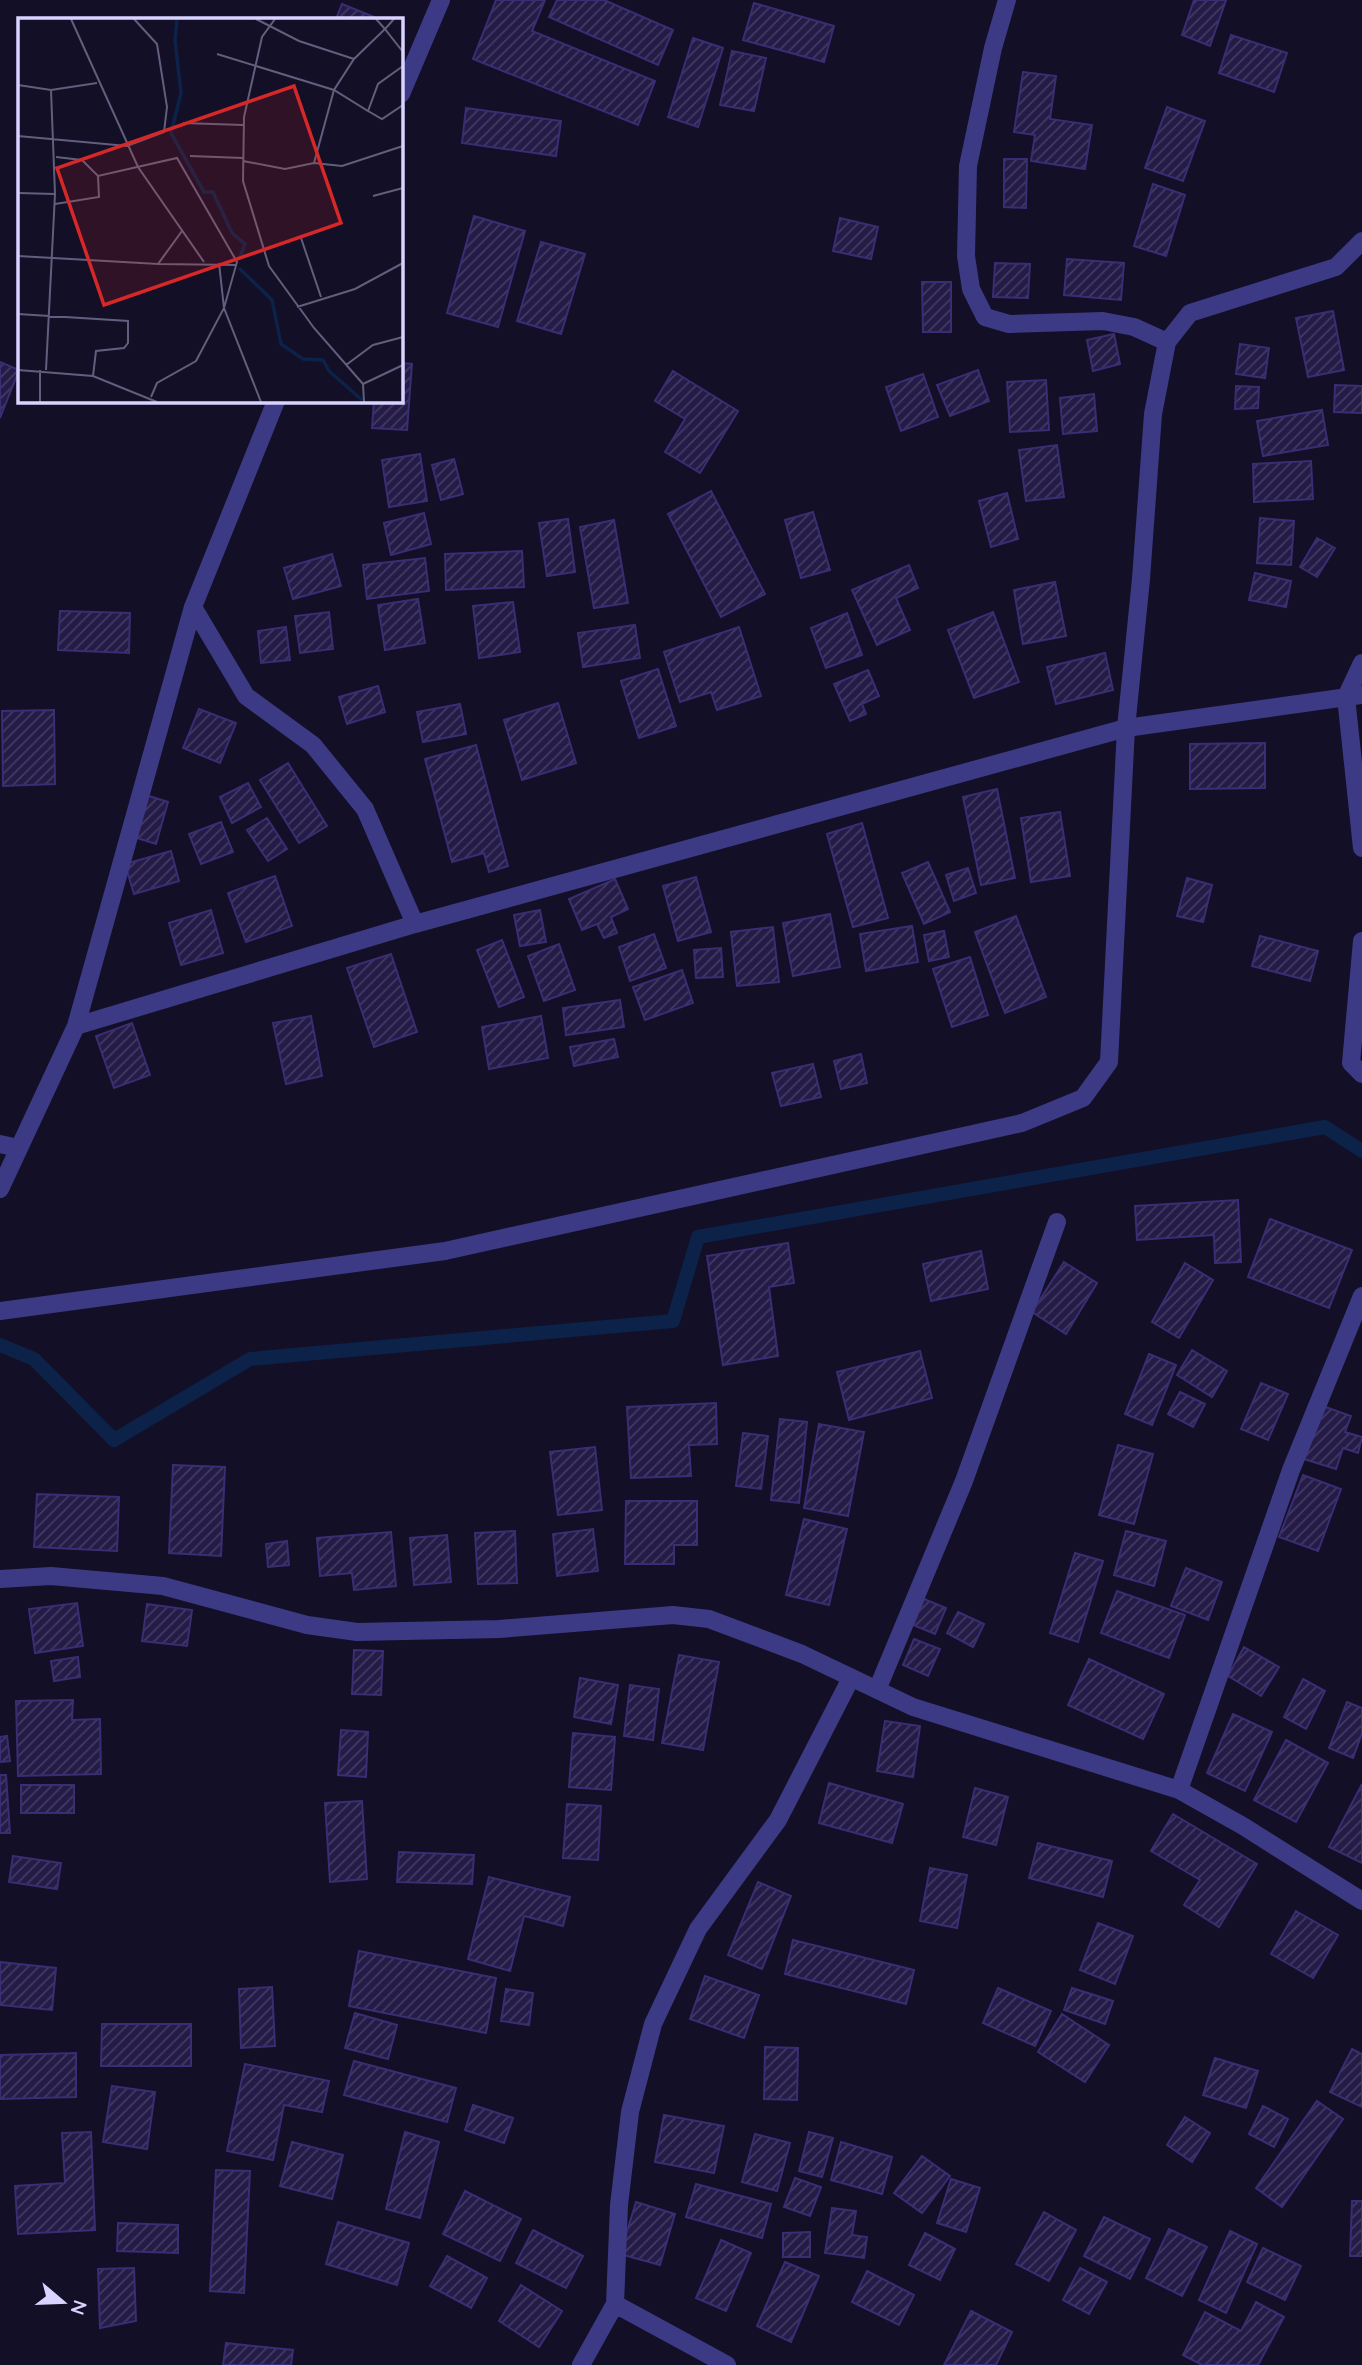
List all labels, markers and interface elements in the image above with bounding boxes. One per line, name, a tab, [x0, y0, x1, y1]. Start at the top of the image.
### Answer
inset map	[18, 18, 402, 402]
north arrow	[28, 2267, 98, 2337]
text: N	[65, 2297, 93, 2318]

